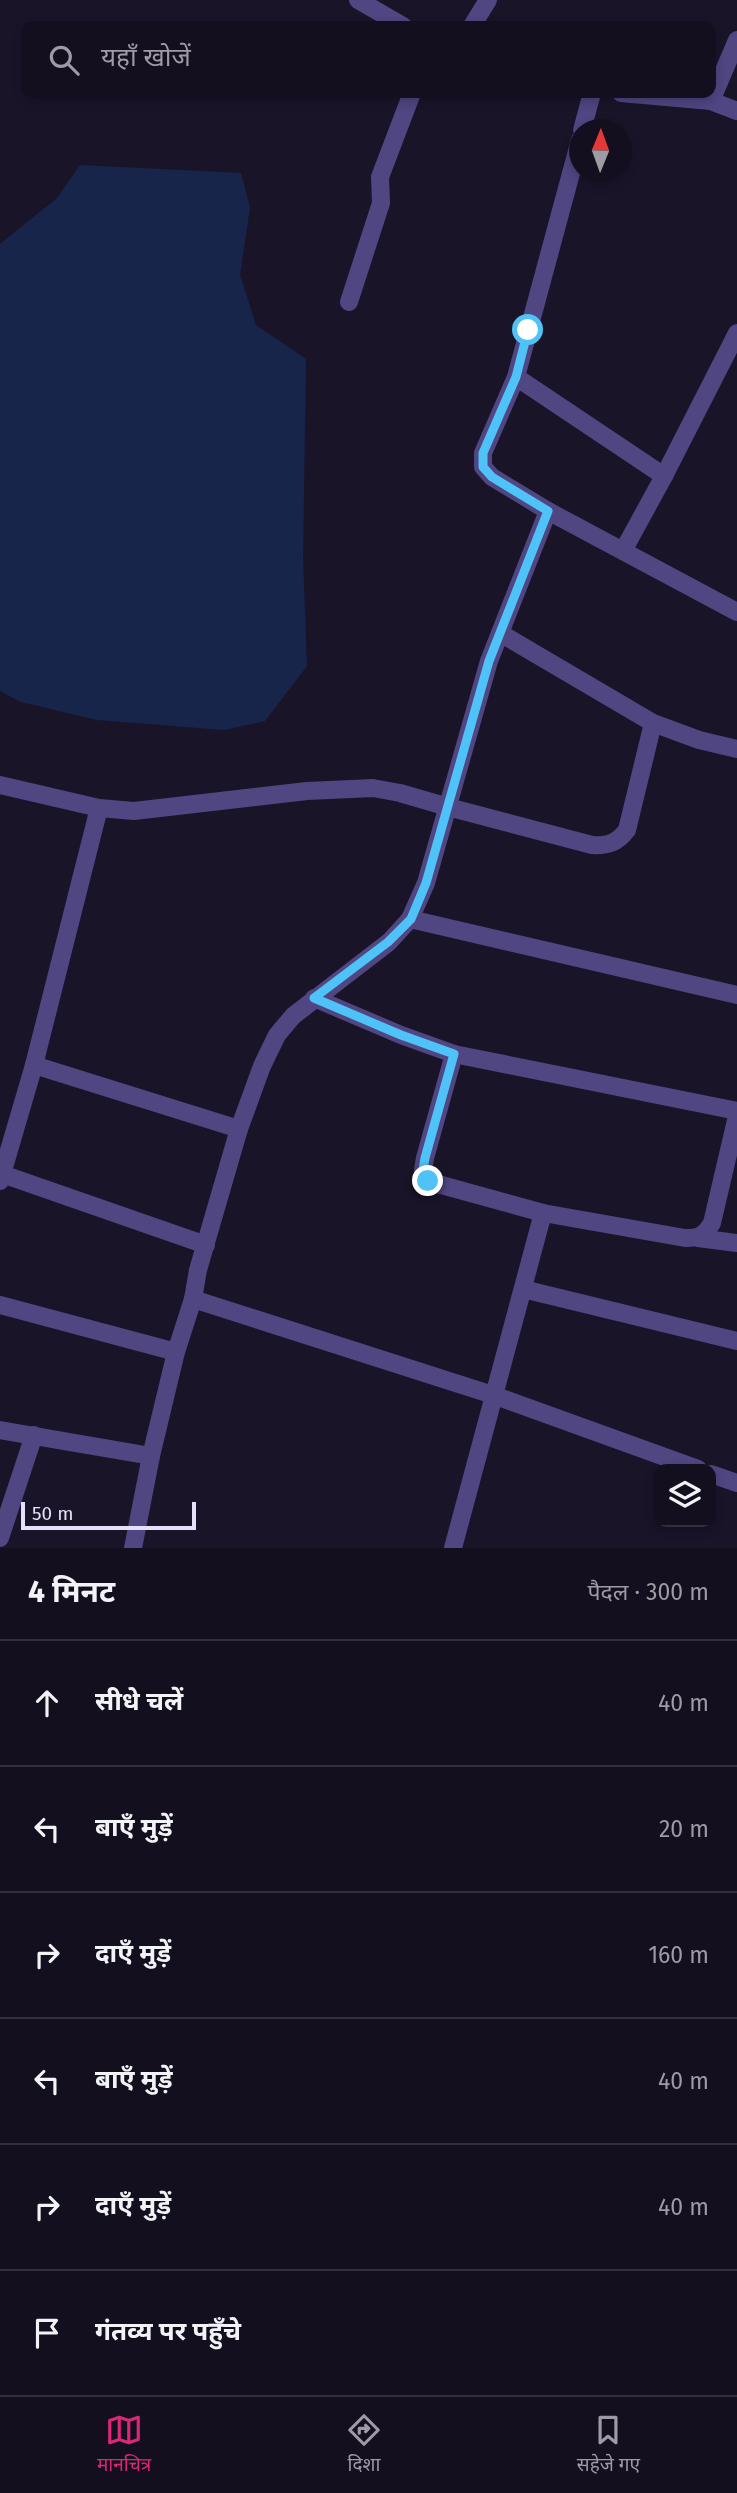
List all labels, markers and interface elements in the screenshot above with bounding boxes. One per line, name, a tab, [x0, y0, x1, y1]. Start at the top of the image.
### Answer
search box	[21, 21, 716, 98]
icon: search	[45, 41, 83, 79]
text: यहाँ खोजें	[101, 42, 191, 73]
north arrow	[569, 119, 632, 182]
route start	[512, 314, 543, 345]
route end	[412, 1165, 443, 1196]
map controls	[653, 1464, 716, 1527]
button: layers	[653, 1464, 716, 1527]
scale bar	[21, 1499, 196, 1531]
text: 50 m	[32, 1502, 73, 1525]
text: 4 मिनट	[28, 1574, 115, 1610]
text: पैदल · 300 m	[587, 1578, 709, 1606]
icon: ahead	[28, 1684, 66, 1722]
text: सीधे चलें	[95, 1686, 183, 1717]
text: 40 m	[658, 1689, 709, 1717]
icon: left	[28, 1810, 66, 1848]
text: बाएँ मुड़ें	[95, 1812, 172, 1843]
text: 20 m	[659, 1815, 709, 1843]
icon: right	[28, 1936, 66, 1974]
text: दाएँ मुड़ें	[95, 1938, 171, 1969]
text: 160 m	[648, 1941, 709, 1969]
icon: left	[28, 2062, 66, 2100]
text: बाएँ मुड़ें	[95, 2064, 172, 2095]
text: 40 m	[658, 2067, 709, 2095]
icon: right	[28, 2188, 66, 2226]
text: दाएँ मुड़ें	[95, 2190, 171, 2221]
text: 40 m	[658, 2193, 709, 2221]
icon: arrive	[28, 2314, 66, 2352]
text: गंतव्य पर पहुँचे	[95, 2316, 241, 2347]
tab: मानचित्र	[97, 2411, 151, 2479]
tab: दिशा	[345, 2411, 383, 2479]
tab: सहेजे गए	[577, 2411, 640, 2479]

